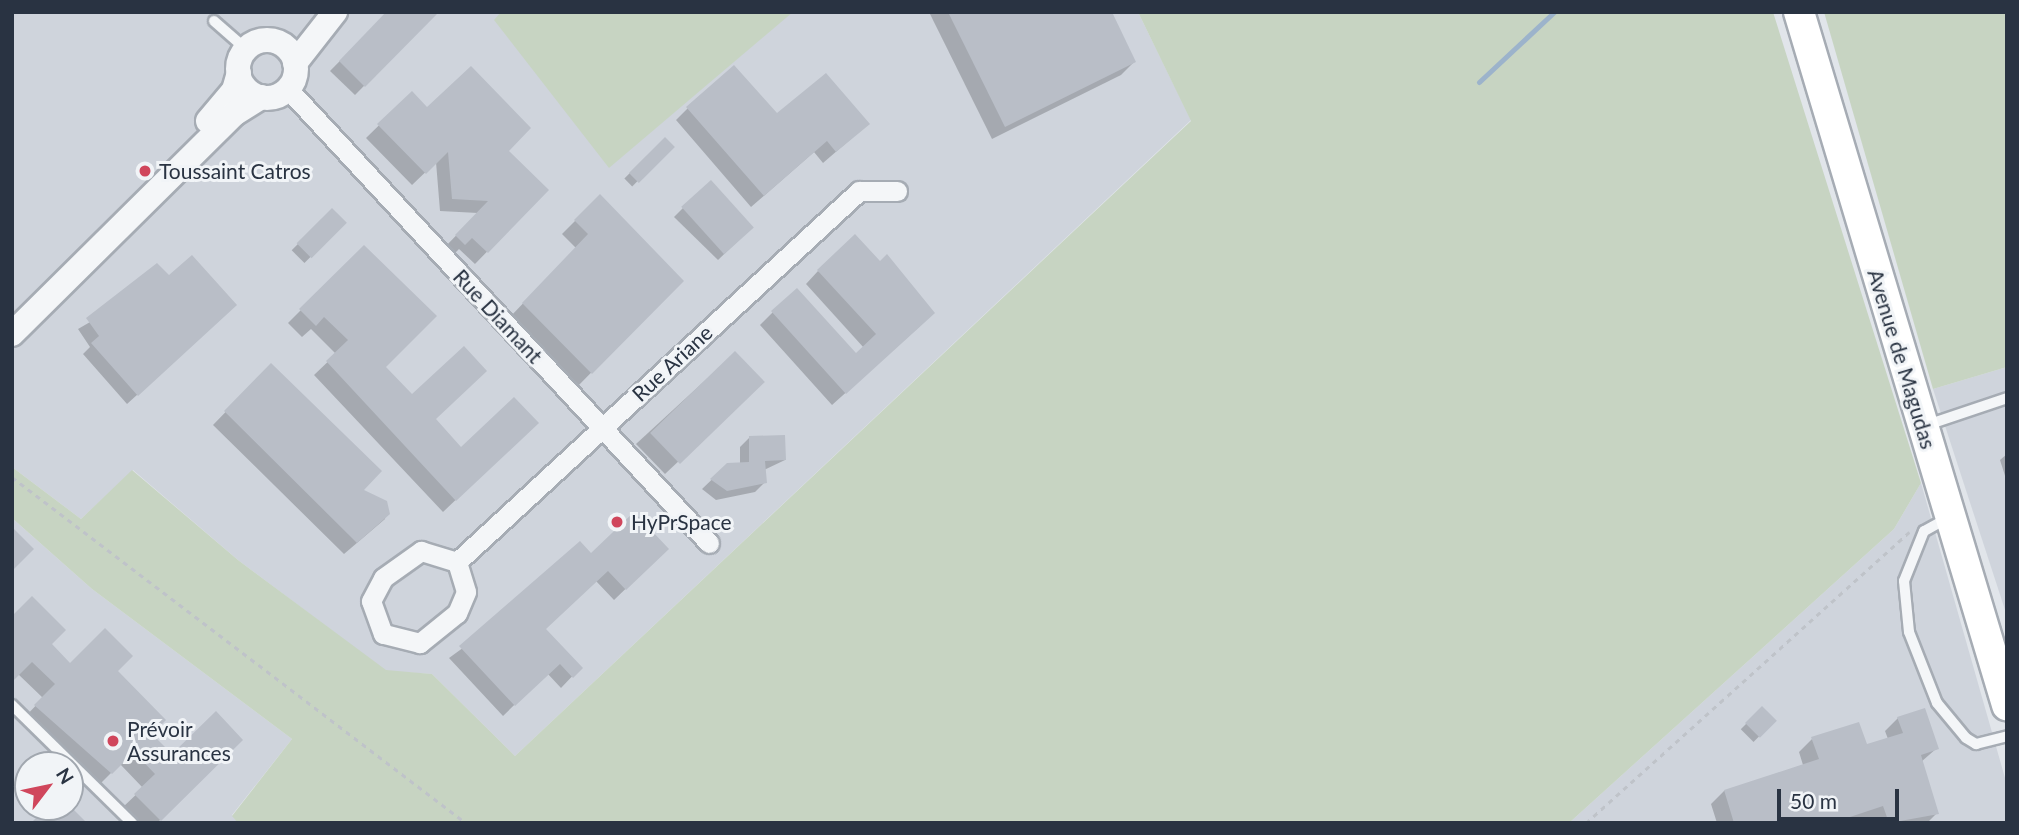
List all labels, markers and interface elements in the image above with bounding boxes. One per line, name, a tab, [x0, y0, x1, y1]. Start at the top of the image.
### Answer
place label: Toussaint Catros	[159, 158, 311, 184]
marker: Toussaint Catros	[137, 163, 153, 179]
street label: Rue Diamant	[448, 264, 548, 368]
street label: Avenue de Magudas	[1863, 266, 1941, 452]
street label: Rue Ariane	[626, 319, 718, 407]
place label: HyPrSpace	[631, 509, 732, 535]
marker: HyPrSpace	[609, 514, 625, 530]
place label: Prévoir Assurances	[127, 716, 231, 766]
marker: Prévoir Assurances	[105, 733, 121, 749]
north arrow	[14, 751, 84, 821]
text: N	[52, 763, 79, 788]
scale bar	[1781, 776, 1904, 820]
text: 50 m	[1790, 788, 1837, 813]

